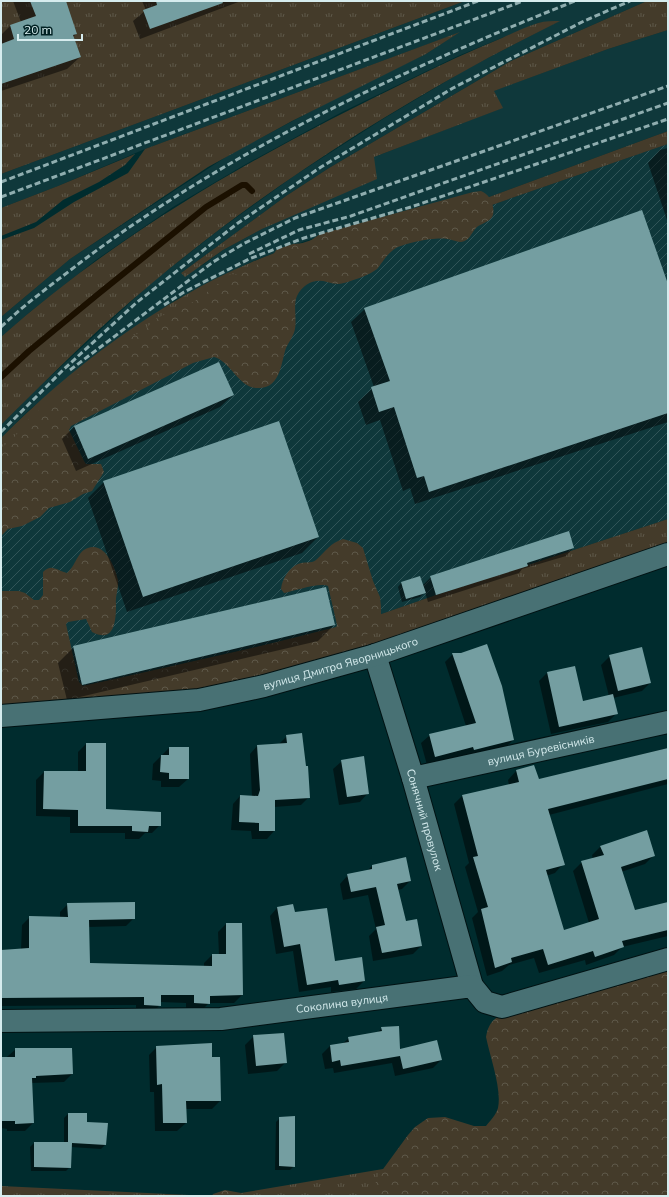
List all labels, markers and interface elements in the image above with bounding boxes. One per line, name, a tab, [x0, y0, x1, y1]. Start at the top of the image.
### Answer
scale bar	[18, 16, 82, 42]
text: 20 m	[24, 22, 52, 37]
street label: вулиця Дмитра Яворницького	[262, 634, 420, 693]
street label: вулиця Буревісників	[486, 731, 596, 768]
street label: Сонячний провулок	[404, 767, 446, 872]
street label: Соколина вулиця	[295, 990, 389, 1016]

